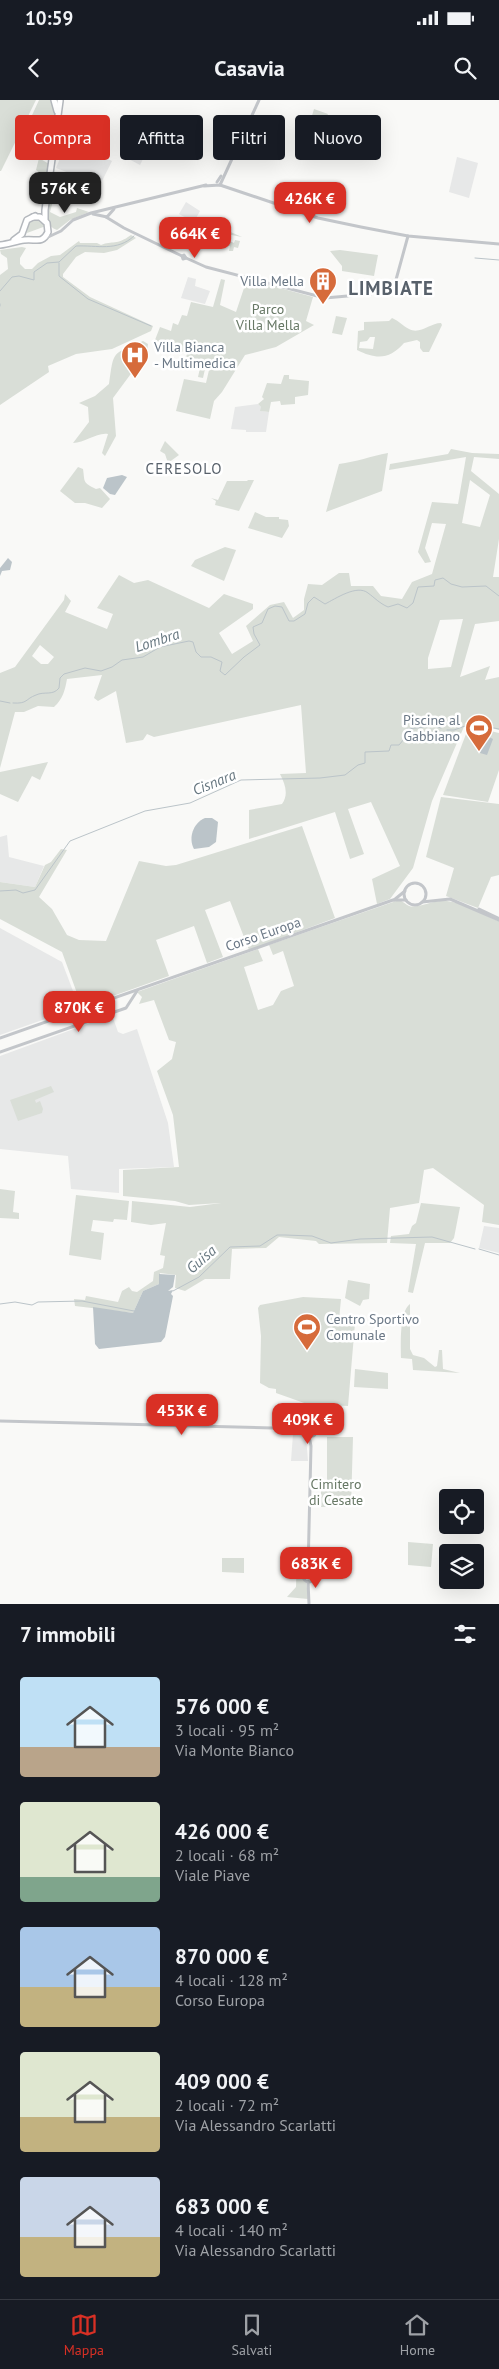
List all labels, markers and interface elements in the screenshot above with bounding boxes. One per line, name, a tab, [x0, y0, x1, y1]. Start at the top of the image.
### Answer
text: 10:59	[25, 6, 73, 30]
icon: back	[20, 54, 48, 82]
text: Casavia	[214, 54, 285, 82]
icon: search	[451, 54, 479, 82]
chip: Compra	[15, 115, 110, 160]
chip: Affitta	[120, 115, 203, 160]
chip: Filtri	[213, 115, 285, 160]
chip: Nuovo	[295, 115, 381, 160]
pin: 576K €	[24, 172, 106, 214]
text: 576K €	[40, 178, 90, 198]
pin: 426K €	[269, 182, 351, 224]
text: 426K €	[285, 188, 335, 208]
pin: 664K €	[154, 216, 236, 259]
text: 664K €	[170, 223, 220, 243]
building icon: Villa Mella	[308, 266, 338, 305]
place label: Villa Mella	[239, 272, 304, 290]
district label: LIMBIATE	[348, 276, 434, 300]
park label: Parco Villa Mella	[235, 300, 300, 334]
place label: Villa Bianca - Multimedica	[153, 338, 236, 372]
hospital icon: Villa Bianca - Multimedica	[120, 340, 150, 379]
district label: CERESOLO	[146, 459, 222, 478]
water label: Lombra	[132, 624, 182, 656]
place label: Piscine al Gabbiano	[403, 711, 460, 745]
sports icon: Piscine al Gabbiano	[464, 713, 494, 752]
water label: Cisnara	[190, 764, 239, 799]
street label: Corso Europa	[223, 913, 303, 955]
pin: 870K €	[38, 990, 120, 1033]
text: 870K €	[54, 997, 104, 1017]
water label: Guisa	[182, 1240, 220, 1277]
place label: Centro Sportivo Comunale	[326, 1310, 419, 1344]
sports icon: Centro Sportivo Comunale	[292, 1312, 322, 1351]
pin: 453K €	[141, 1394, 223, 1436]
text: 453K €	[157, 1400, 207, 1420]
pin: 409K €	[267, 1402, 349, 1445]
text: 409K €	[283, 1409, 333, 1429]
park label: Cimitero di Cesate	[309, 1475, 363, 1509]
map controls	[439, 1489, 484, 1589]
button: locate	[439, 1489, 484, 1534]
button: layers	[439, 1544, 484, 1589]
pin: 683K €	[275, 1546, 357, 1589]
text: 683K €	[291, 1553, 341, 1573]
icon: filters	[451, 1620, 479, 1648]
text: 7 immobili	[20, 1621, 116, 1648]
text: 576 000 €	[175, 1693, 269, 1720]
icon: home	[60, 1697, 120, 1757]
text: 3 locali · 95 m²	[175, 1720, 279, 1740]
text: Via Monte Bianco	[175, 1740, 294, 1760]
text: 426 000 €	[175, 1818, 269, 1845]
icon: home	[60, 1822, 120, 1882]
text: 2 locali · 68 m²	[175, 1845, 279, 1865]
text: Viale Piave	[175, 1865, 250, 1885]
text: 870 000 €	[175, 1943, 269, 1970]
icon: home	[60, 1947, 120, 2007]
text: 4 locali · 128 m²	[175, 1970, 288, 1990]
text: Corso Europa	[175, 1990, 265, 2010]
text: 409 000 €	[175, 2068, 269, 2095]
icon: home	[60, 2072, 120, 2132]
text: 2 locali · 72 m²	[175, 2095, 279, 2115]
text: Via Alessandro Scarlatti	[175, 2115, 336, 2135]
text: 683 000 €	[175, 2193, 269, 2220]
icon: home	[60, 2197, 120, 2257]
text: 4 locali · 140 m²	[175, 2220, 288, 2240]
text: Via Alessandro Scarlatti	[175, 2240, 336, 2260]
tab: Mappa	[64, 2311, 104, 2359]
tab: Salvati	[232, 2311, 272, 2359]
tab: Home	[400, 2311, 435, 2359]

